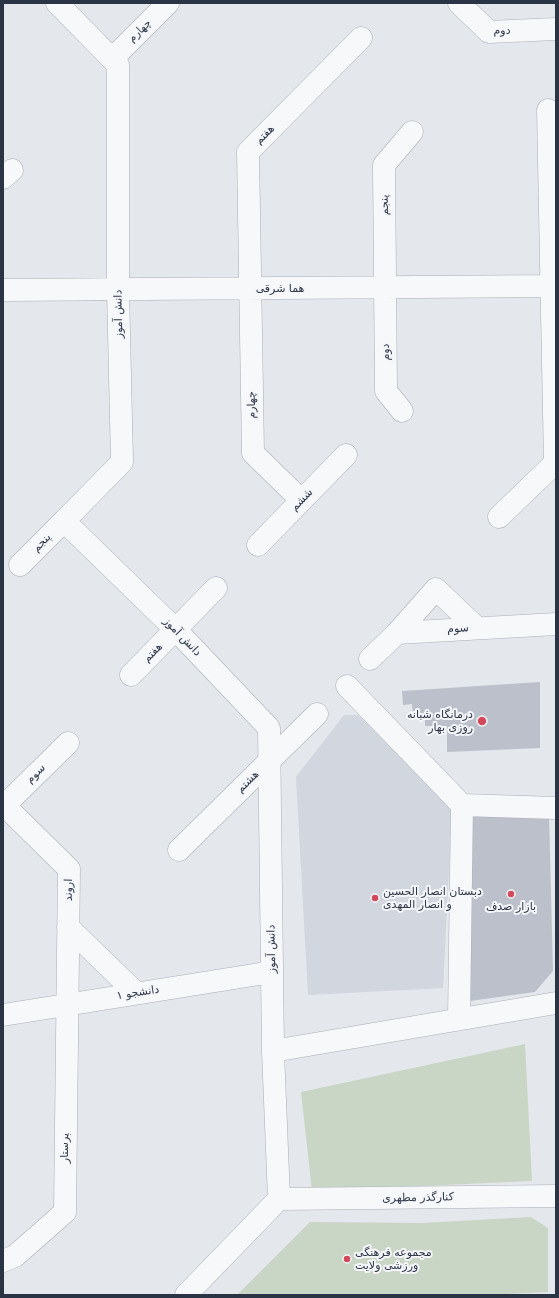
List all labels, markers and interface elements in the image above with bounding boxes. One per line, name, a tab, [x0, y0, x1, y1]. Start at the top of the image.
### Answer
street label: چهارم	[126, 17, 154, 45]
street label: دوم	[493, 24, 511, 38]
street label: هفتم	[253, 123, 277, 147]
street label: پنجم	[378, 194, 392, 216]
street label: هما شرقی	[256, 282, 304, 296]
street label: دانش آموز	[112, 290, 126, 338]
street label: دوم	[379, 343, 393, 361]
street label: چهارم	[245, 391, 259, 419]
street label: ششم	[288, 486, 316, 514]
street label: پنجم	[30, 531, 54, 555]
street label: دانش آموز	[160, 615, 204, 659]
street label: سوم	[447, 622, 469, 636]
street label: هفتم	[141, 641, 165, 665]
place label: درمانگاه شبانه روزی بهار	[407, 708, 473, 734]
marker: درمانگاه شبانه روزی بهار	[476, 715, 488, 727]
street label: سوم	[24, 762, 48, 786]
street label: هشتم	[234, 768, 262, 796]
street label: اروند	[62, 879, 76, 901]
place label: دبستان انصار الحسین و انصار المهدی	[383, 885, 482, 911]
marker: بازار صدف	[506, 889, 516, 899]
marker: دبستان انصار الحسین و انصار المهدی	[370, 893, 380, 903]
place label: بازار صدف	[486, 900, 536, 914]
street label: دانش آموز	[265, 925, 279, 973]
street label: دانشجو ۱	[116, 983, 160, 1003]
street label: پرستار	[58, 1133, 72, 1163]
street label: کنارگذر مطهری	[382, 1191, 454, 1205]
place label: مجموعه فرهنگی ورزشی ولایت	[355, 1246, 432, 1272]
marker: مجموعه فرهنگی ورزشی ولایت	[342, 1254, 352, 1264]

